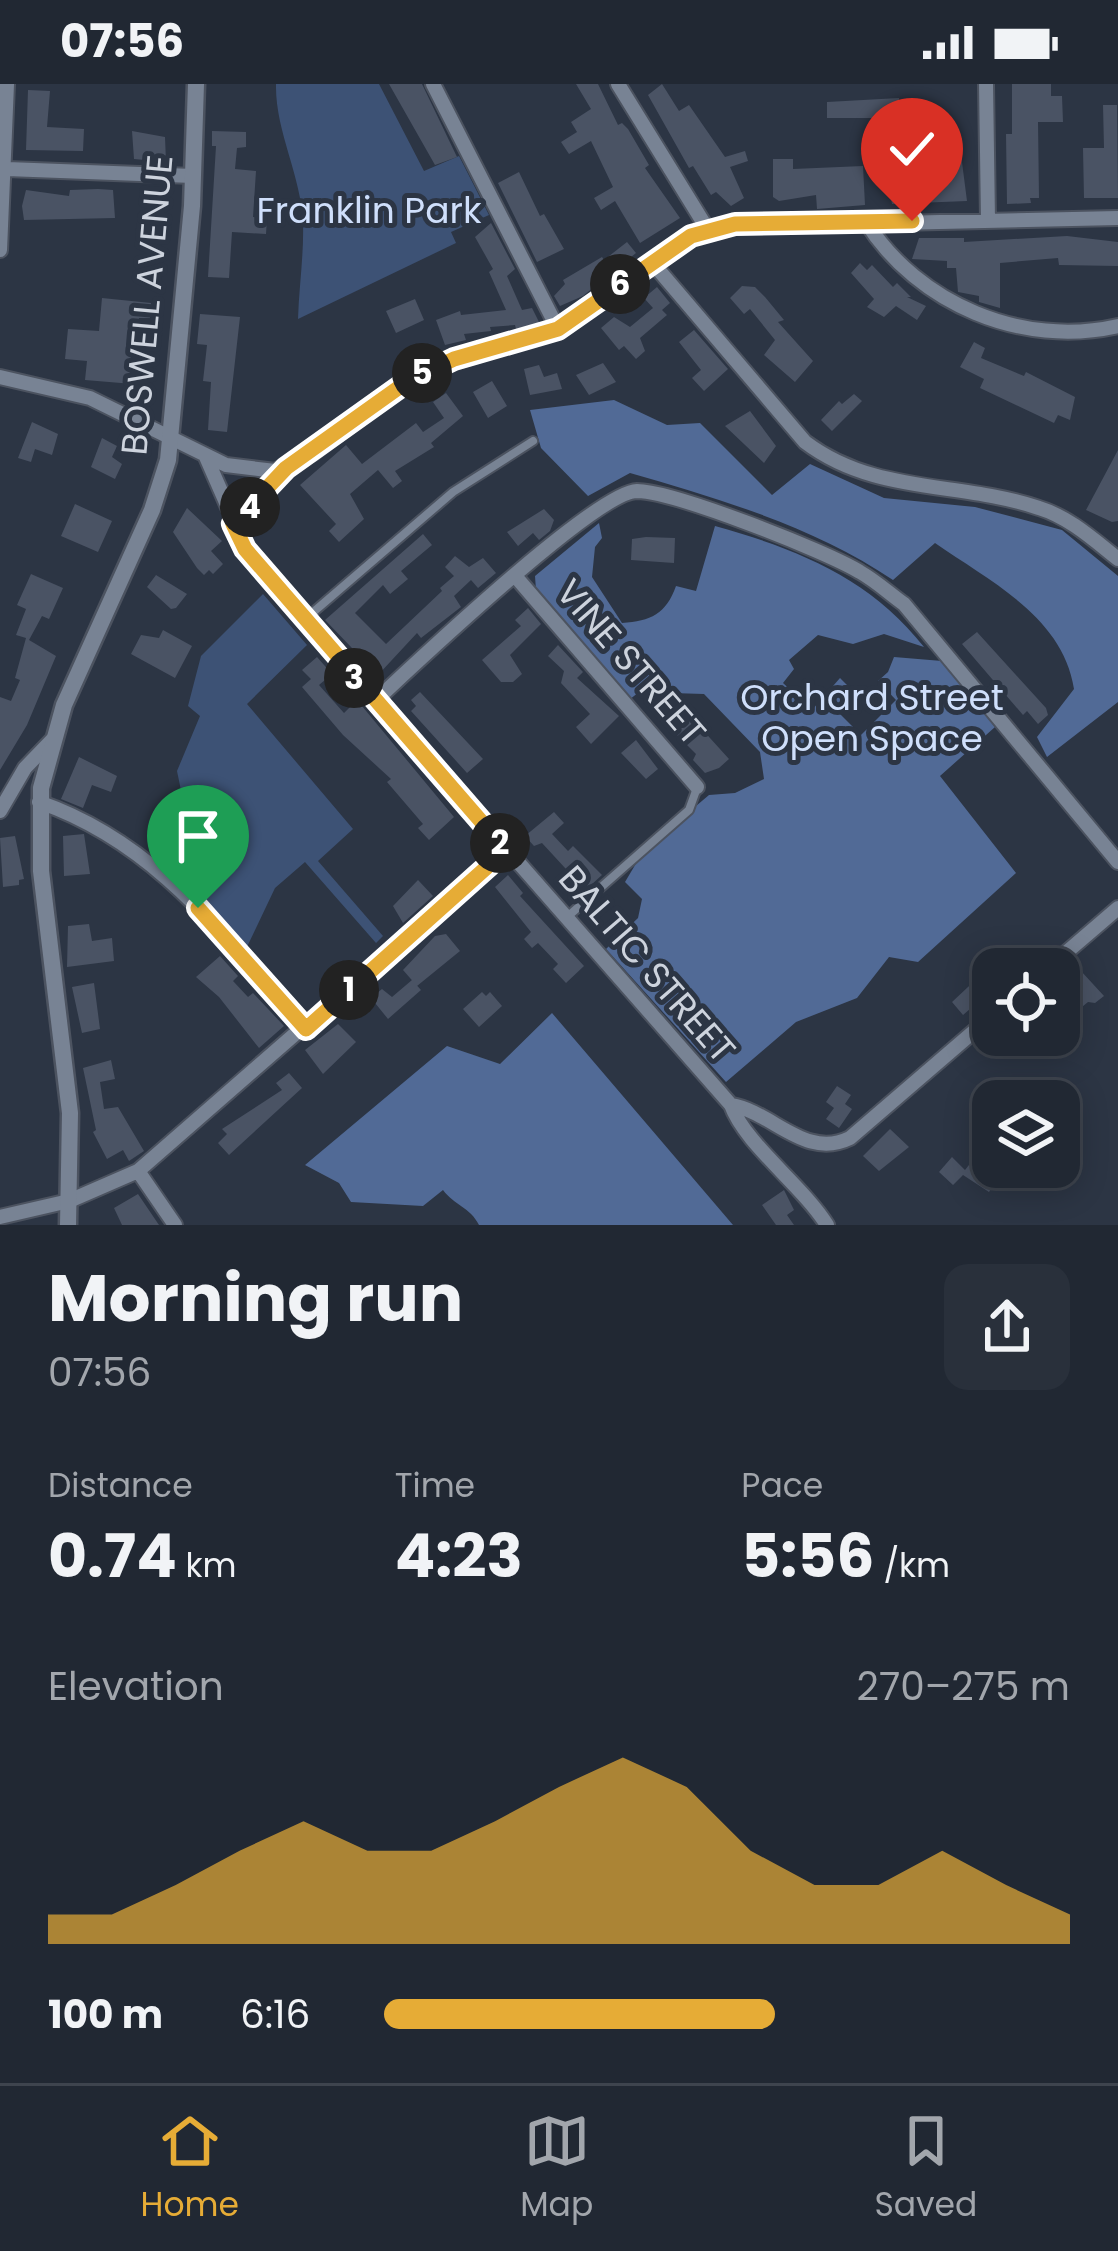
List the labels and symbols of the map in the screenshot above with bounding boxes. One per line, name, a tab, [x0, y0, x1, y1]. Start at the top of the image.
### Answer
pin	[861, 98, 963, 221]
street label: BOSWELL AVENUE	[108, 153, 186, 457]
park label: Franklin Park	[256, 185, 482, 236]
pin: 6	[590, 254, 650, 314]
pin: 5	[392, 343, 452, 403]
pin: 4	[220, 477, 280, 537]
street label: VINE STREET	[544, 568, 718, 756]
pin: 3	[324, 648, 384, 708]
park label: Orchard Street Open Space	[740, 672, 1004, 764]
pin	[147, 785, 249, 908]
pin: 2	[470, 813, 530, 873]
street label: BALTIC STREET	[547, 854, 747, 1074]
pin: 1	[319, 960, 379, 1020]

